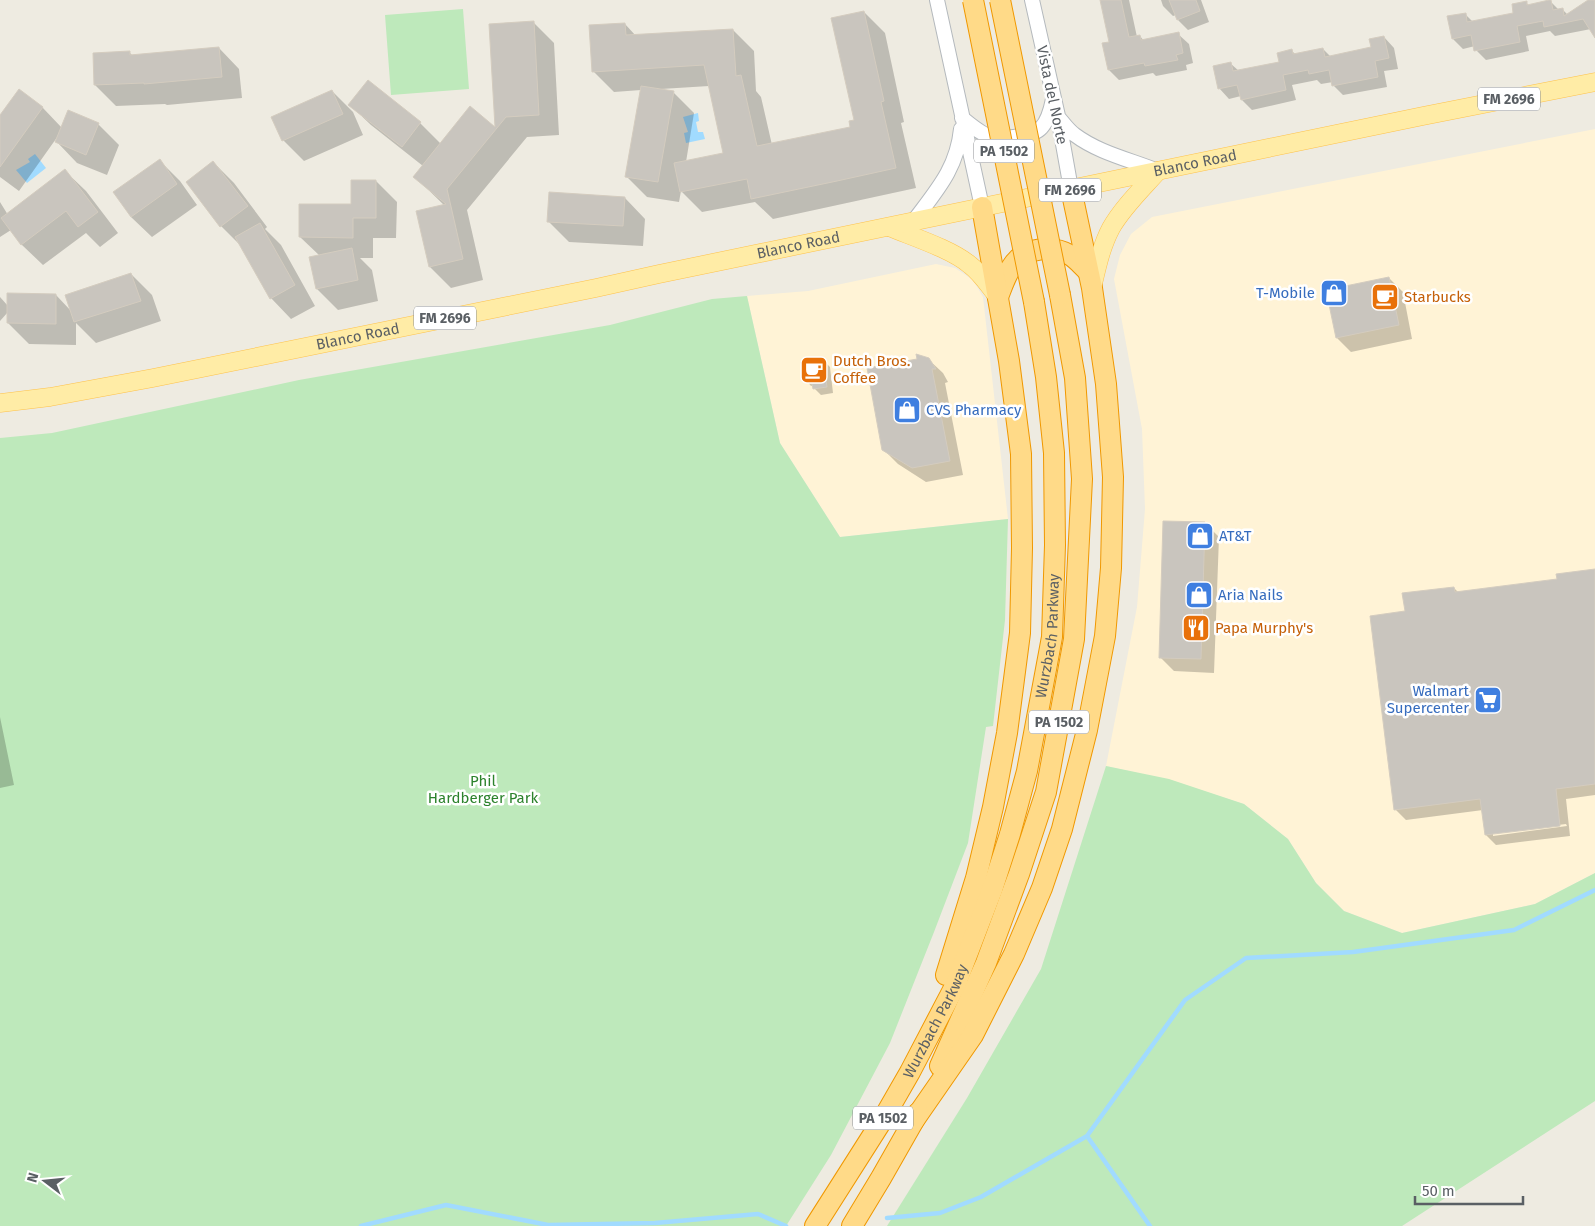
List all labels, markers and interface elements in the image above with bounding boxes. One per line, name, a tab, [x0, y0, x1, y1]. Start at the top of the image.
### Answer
street label: Vista del Norte	[1033, 44, 1071, 146]
road number: FM 2696	[1478, 88, 1540, 110]
road number: PA 1502	[974, 140, 1034, 162]
street label: Blanco Road	[1152, 146, 1238, 181]
road number: FM 2696	[1039, 178, 1101, 202]
street label: Blanco Road	[755, 228, 842, 263]
shop icon: T-Mobile	[1319, 278, 1349, 308]
cafe icon: Starbucks	[1370, 282, 1400, 312]
place label: T-Mobile	[1256, 284, 1315, 302]
place label: Starbucks	[1404, 288, 1471, 306]
road number: FM 2696	[414, 306, 476, 330]
street label: Blanco Road	[314, 319, 401, 354]
place label: Dutch Bros. Coffee	[833, 352, 910, 387]
cafe icon: Dutch Bros. Coffee	[799, 355, 829, 385]
shop icon: CVS Pharmacy	[892, 395, 922, 425]
place label: CVS Pharmacy	[926, 401, 1022, 419]
shop icon: AT&T	[1185, 521, 1215, 551]
place label: AT&T	[1219, 527, 1252, 545]
street label: Wurzbach Parkway	[1032, 573, 1063, 700]
shop icon: Aria Nails	[1184, 580, 1214, 610]
place label: Aria Nails	[1218, 586, 1283, 604]
restaurant icon: Papa Murphy's	[1181, 613, 1211, 643]
place label: Papa Murphy's	[1215, 619, 1313, 637]
place label: Walmart Supercenter	[1387, 682, 1470, 717]
supermarket icon: Walmart Supercenter	[1473, 685, 1503, 715]
road number: PA 1502	[1029, 710, 1089, 734]
park label: Phil Hardberger Park	[428, 772, 538, 807]
street label: Wurzbach Parkway	[899, 961, 972, 1081]
road number: PA 1502	[853, 1106, 913, 1130]
north arrow	[20, 1156, 70, 1206]
text: N	[24, 1171, 42, 1184]
scale bar	[1415, 1174, 1522, 1206]
text: 50 m	[1422, 1182, 1455, 1200]

